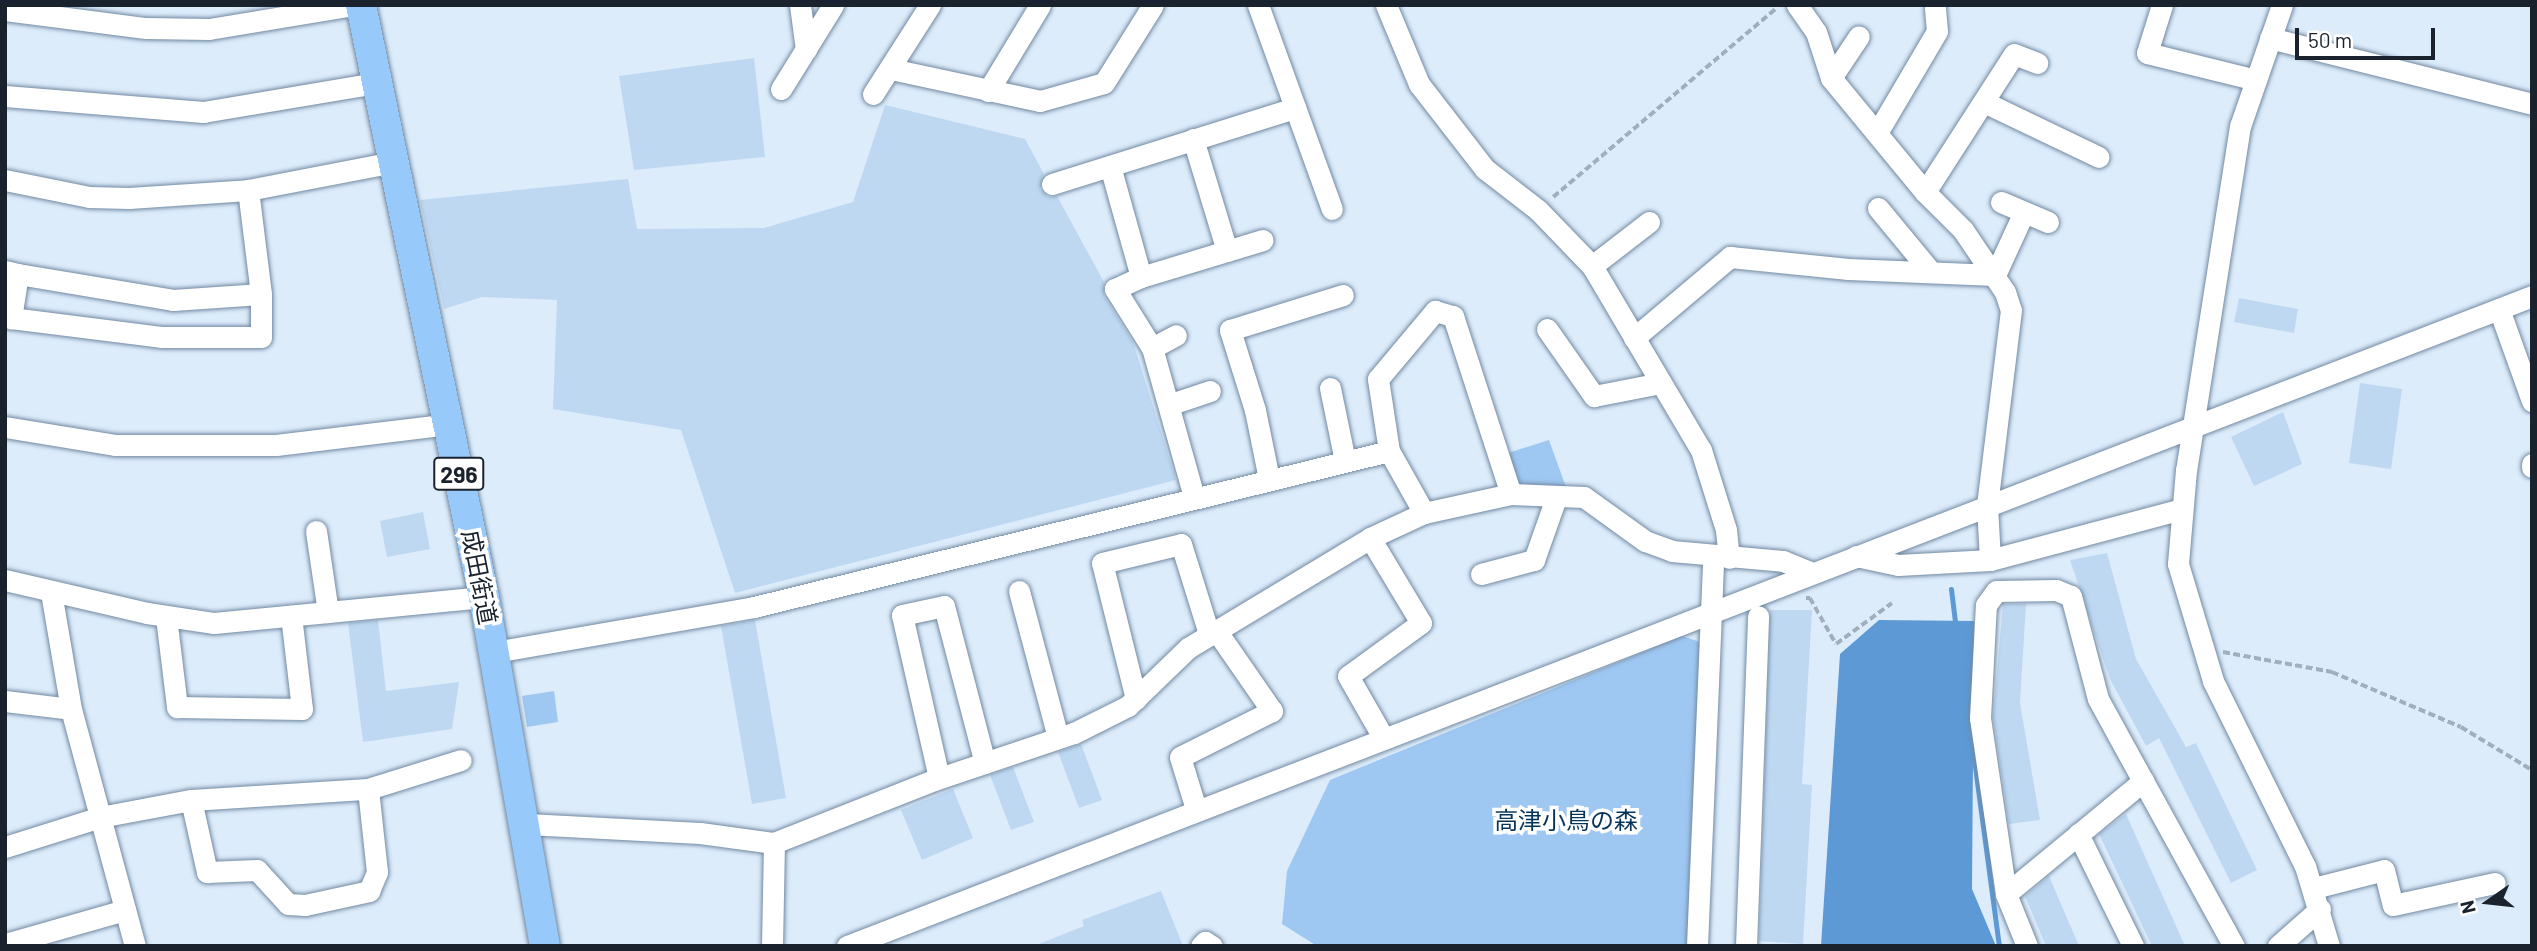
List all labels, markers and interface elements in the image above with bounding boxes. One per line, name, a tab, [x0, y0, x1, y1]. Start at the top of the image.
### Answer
scale bar	[2299, 14, 2439, 58]
text: 50 m	[2308, 27, 2352, 52]
road number: 296	[433, 454, 485, 494]
street label: 成田街道	[457, 527, 503, 627]
park label: 高津小鳥の森	[1494, 806, 1638, 834]
north arrow	[2453, 867, 2523, 937]
text: N	[2454, 898, 2480, 916]

